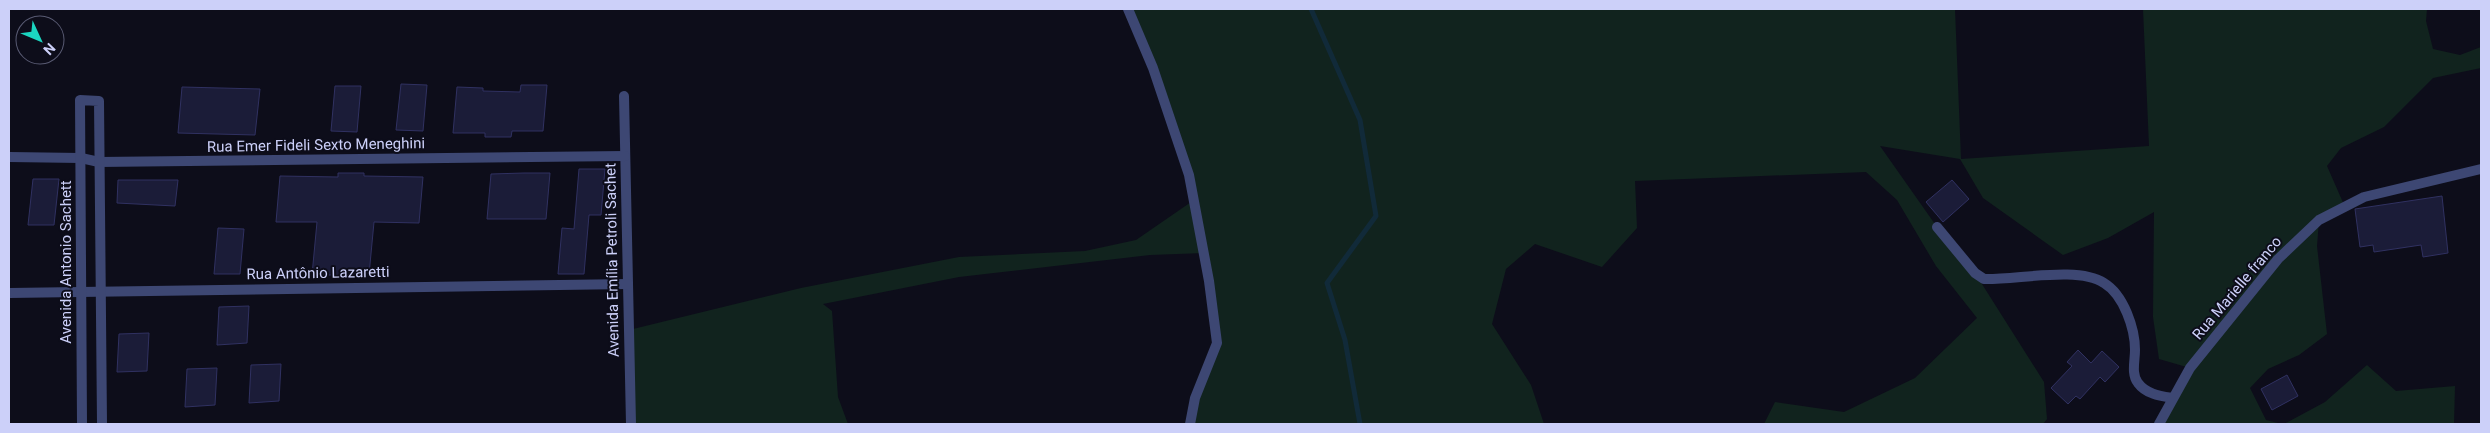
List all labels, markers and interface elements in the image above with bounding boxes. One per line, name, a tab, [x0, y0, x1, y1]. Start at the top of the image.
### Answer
north arrow	[15, 15, 65, 65]
text: N	[40, 40, 59, 58]
street label: Rua Emer Fideli Sexto Meneghini	[207, 134, 425, 156]
street label: Avenida Emília Petroli Sachet	[601, 163, 623, 357]
street label: Avenida Antonio Sachett	[57, 180, 75, 344]
street label: Rua Marielle franco	[2189, 233, 2285, 343]
street label: Rua Antônio Lazaretti	[246, 263, 390, 283]

